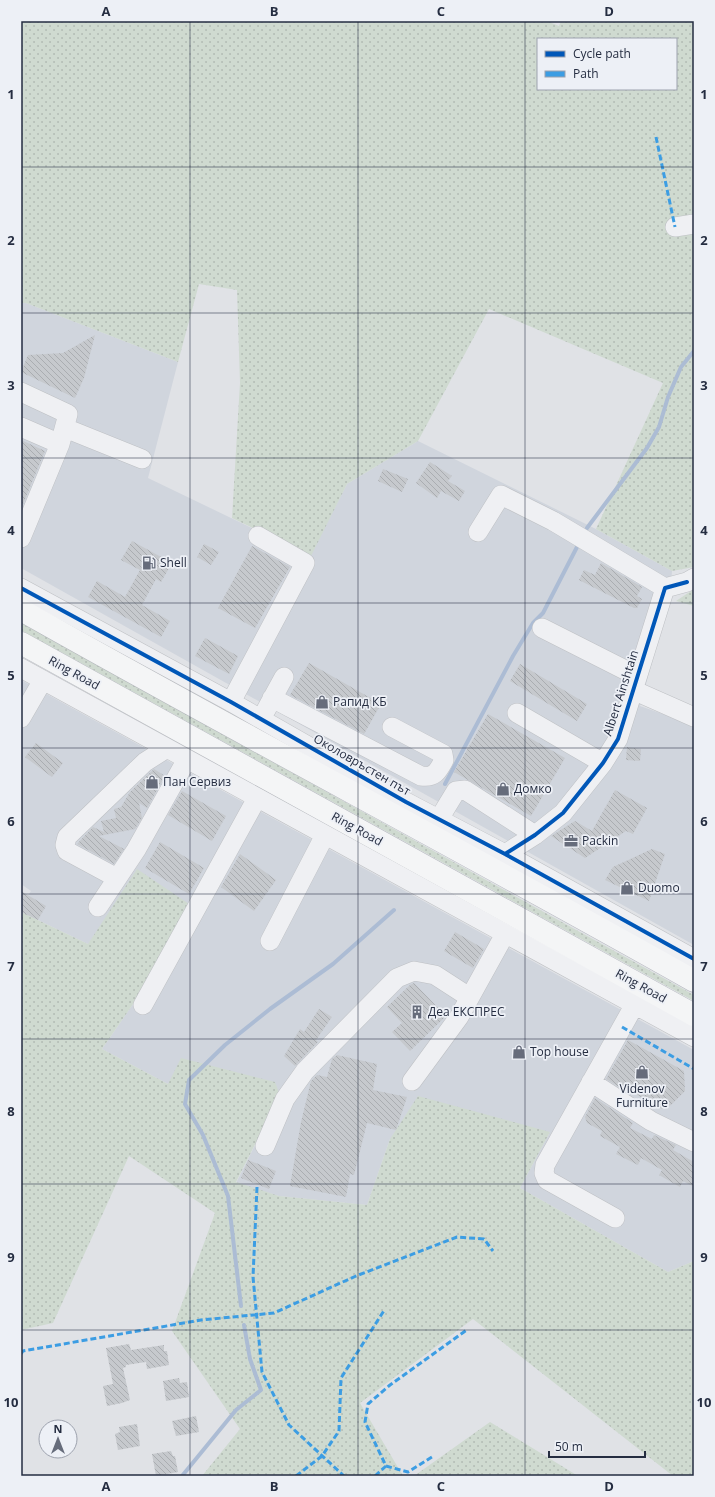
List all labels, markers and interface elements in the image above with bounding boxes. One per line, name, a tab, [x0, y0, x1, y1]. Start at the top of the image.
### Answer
text: A	[102, 2, 111, 20]
text: B	[270, 2, 279, 20]
text: C	[437, 2, 445, 20]
text: D	[604, 2, 614, 20]
legend	[537, 38, 677, 90]
text: Cycle path	[573, 45, 631, 62]
text: Path	[573, 65, 599, 82]
text: 1	[7, 85, 15, 103]
text: 1	[700, 85, 708, 103]
text: 2	[7, 231, 15, 249]
text: 2	[700, 231, 708, 249]
text: 3	[7, 376, 15, 394]
text: 3	[700, 376, 708, 394]
text: 4	[7, 521, 15, 539]
text: 4	[700, 521, 708, 539]
place label: Shell	[160, 554, 187, 571]
fuel station icon: Shell	[141, 555, 157, 571]
street label: Albert Ainshtain	[599, 648, 642, 738]
street label: Ring Road	[46, 652, 103, 694]
text: 5	[7, 666, 15, 684]
text: 5	[700, 666, 708, 684]
place label: Рапид КБ	[333, 693, 387, 710]
shop icon: Рапид КБ	[314, 694, 330, 710]
street label: Околовръстен път	[311, 730, 414, 799]
place label: Пан Сервиз	[163, 773, 231, 790]
shop icon: Пан Сервиз	[144, 774, 160, 790]
place label: Домко	[514, 780, 552, 797]
shop icon: Домко	[495, 781, 511, 797]
street label: Ring Road	[329, 808, 386, 850]
text: 6	[7, 812, 15, 830]
text: 6	[700, 812, 708, 830]
place label: Packin	[582, 832, 618, 849]
office icon: Packin	[563, 833, 579, 849]
place label: Duomo	[638, 879, 680, 896]
shop icon: Duomo	[619, 880, 635, 896]
text: 7	[7, 957, 15, 975]
text: 7	[700, 957, 708, 975]
street label: Ring Road	[613, 965, 670, 1007]
place label: Деа ЕКСПРЕС	[428, 1003, 505, 1020]
building icon: Деа ЕКСПРЕС	[409, 1004, 425, 1020]
place label: Top house	[530, 1043, 589, 1060]
shop icon: Top house	[511, 1044, 527, 1060]
shop icon: Videnov Furniture	[634, 1064, 650, 1080]
place label: Videnov Furniture	[616, 1080, 668, 1111]
text: 8	[7, 1102, 15, 1120]
text: 8	[700, 1102, 708, 1120]
text: 9	[7, 1248, 15, 1266]
text: 9	[700, 1248, 708, 1266]
text: 10	[4, 1393, 18, 1411]
text: 10	[697, 1393, 711, 1411]
north arrow	[38, 1419, 78, 1459]
text: N	[54, 1421, 62, 1436]
scale bar	[549, 1433, 645, 1459]
text: 50 m	[555, 1438, 583, 1455]
text: A	[102, 1477, 111, 1495]
text: B	[270, 1477, 279, 1495]
text: C	[437, 1477, 445, 1495]
text: D	[604, 1477, 614, 1495]

